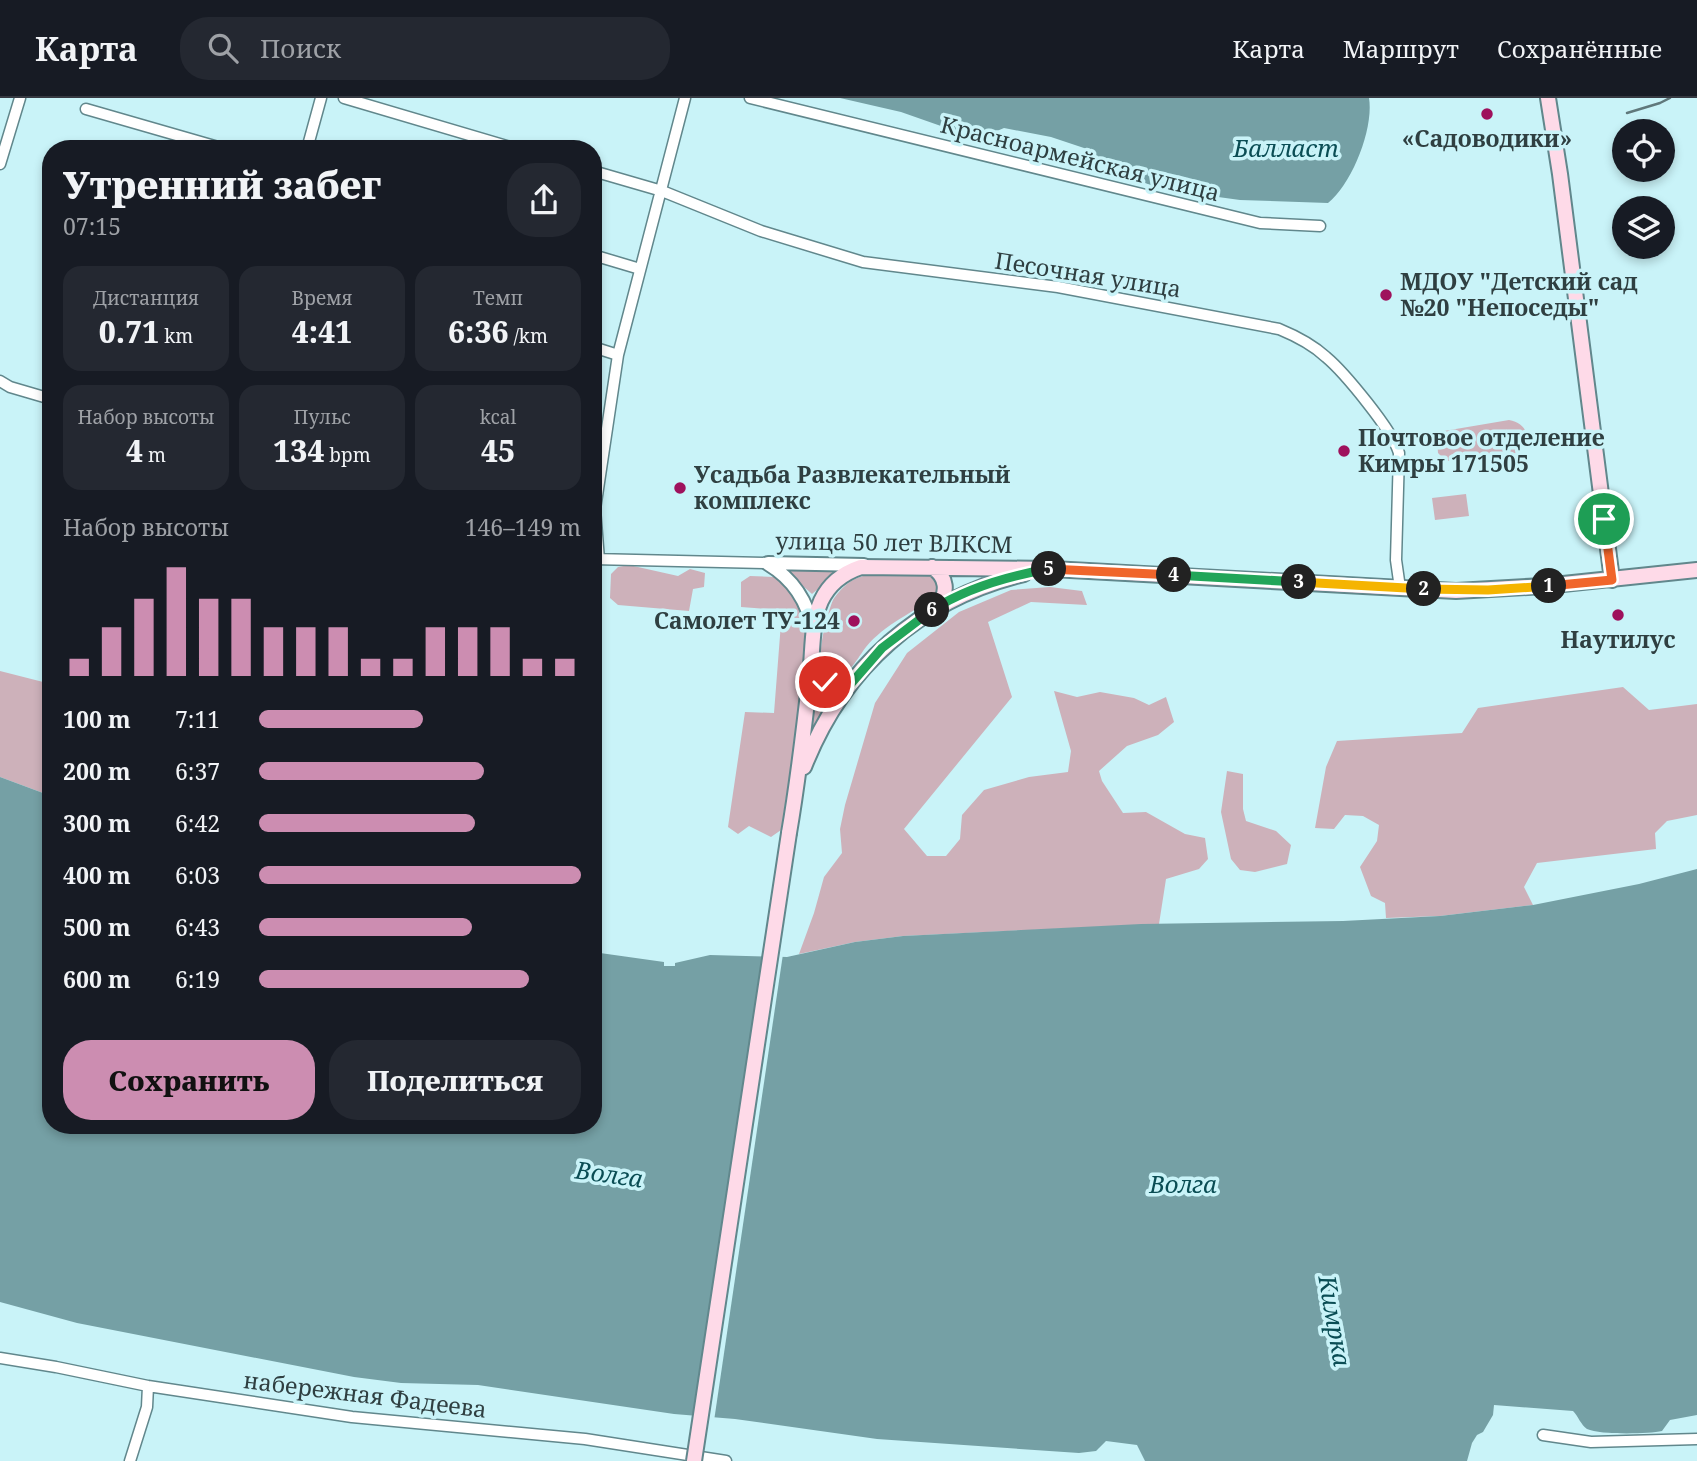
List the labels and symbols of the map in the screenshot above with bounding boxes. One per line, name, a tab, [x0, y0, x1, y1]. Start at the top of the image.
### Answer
marker: «Садоводики»	[1479, 106, 1495, 122]
street label: Красноармейская улица	[937, 108, 1223, 208]
place label: «Садоводики»	[1402, 122, 1572, 154]
water label: Балласт	[1232, 131, 1339, 164]
street label: Песочная улица	[993, 243, 1184, 305]
place label: МДОУ "Детский сад №20 "Непоседы"	[1400, 265, 1638, 323]
marker: МДОУ "Детский сад №20 "Непоседы"	[1378, 287, 1394, 303]
place label: Почтовое отделение Кимры 171505	[1358, 421, 1605, 479]
marker: Почтовое отделение Кимры 171505	[1336, 443, 1352, 459]
place label: Усадьба Развлекательный комплекс	[694, 458, 1011, 516]
marker: Усадьба Развлекательный комплекс	[672, 480, 688, 496]
pin	[1574, 489, 1634, 549]
street label: улица 50 лет ВЛКСМ	[775, 524, 1013, 560]
pin: 5	[1032, 552, 1066, 587]
pin: 4	[1156, 558, 1192, 592]
pin: 3	[1282, 564, 1316, 600]
pin: 1	[1532, 568, 1566, 603]
pin: 2	[1406, 572, 1442, 606]
pin: 6	[914, 592, 950, 628]
place label: Самолет ТУ-124	[654, 604, 840, 636]
marker: Наутилус	[1610, 607, 1626, 623]
marker: Самолет ТУ-124	[846, 613, 862, 629]
place label: Наутилус	[1561, 623, 1675, 655]
pin	[795, 652, 855, 712]
water label: Волга	[572, 1152, 645, 1195]
water label: Волга	[1148, 1167, 1217, 1200]
water label: Кимрка	[1311, 1272, 1360, 1369]
street label: набережная Фадеева	[242, 1363, 489, 1425]

